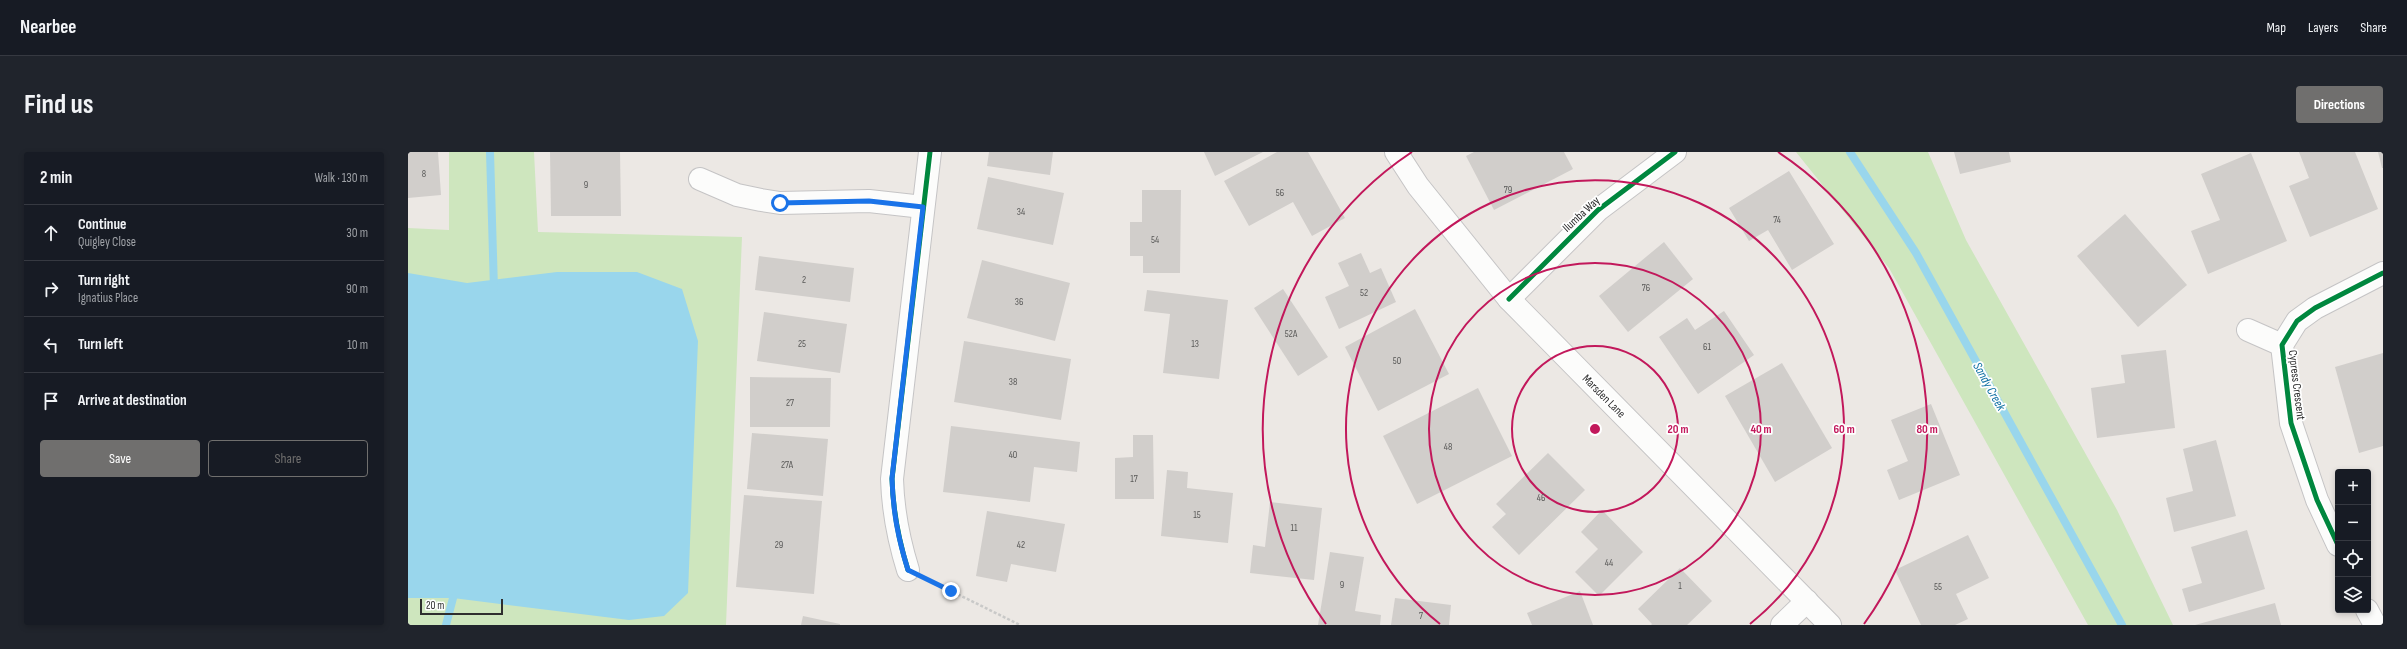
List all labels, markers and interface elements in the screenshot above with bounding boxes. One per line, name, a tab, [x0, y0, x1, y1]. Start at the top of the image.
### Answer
text: Nearbee	[20, 16, 76, 39]
text: Map	[2266, 19, 2286, 36]
text: Layers	[2308, 19, 2338, 36]
text: Share	[2360, 19, 2387, 36]
button: Directions	[2296, 86, 2383, 123]
text: Find us	[24, 88, 93, 121]
text: 2 min	[40, 168, 72, 188]
house number: 8	[422, 168, 426, 180]
text: Walk · 130 m	[315, 170, 368, 186]
house number: 9	[584, 179, 588, 191]
house number: 79	[1504, 184, 1512, 196]
house number: 56	[1276, 187, 1284, 199]
street label: Ilumba Way	[1560, 193, 1603, 235]
route start	[771, 194, 789, 212]
house number: 34	[1017, 206, 1025, 218]
house number: 74	[1773, 214, 1781, 226]
text: Continue	[78, 215, 127, 234]
icon: ahead	[40, 222, 62, 244]
text: 30 m	[346, 225, 368, 241]
text: Quigley Close	[78, 234, 136, 250]
house number: 54	[1151, 234, 1159, 246]
text: Turn right	[78, 271, 130, 290]
house number: 2	[802, 274, 806, 286]
icon: right	[40, 278, 62, 300]
text: 90 m	[346, 281, 368, 297]
house number: 76	[1642, 282, 1650, 294]
house number: 52	[1360, 287, 1368, 299]
text: Ignatius Place	[78, 290, 138, 306]
house number: 36	[1015, 296, 1023, 308]
house number: 52A	[1285, 328, 1298, 340]
icon: left	[40, 334, 62, 356]
text: Turn left	[78, 335, 123, 354]
text: 10 m	[347, 337, 368, 353]
house number: 25	[798, 338, 806, 350]
house number: 13	[1191, 338, 1199, 350]
house number: 61	[1703, 341, 1711, 353]
street label: Cypress Crescent	[2285, 349, 2308, 421]
house number: 50	[1393, 355, 1401, 367]
water label: Sandy Creek	[1969, 359, 2010, 415]
street label: Marsden Lane	[1579, 372, 1629, 421]
house number: 38	[1009, 376, 1017, 388]
icon: arrive	[40, 390, 62, 412]
text: Arrive at destination	[78, 391, 187, 410]
house number: 27	[786, 397, 794, 409]
centre of rings	[1588, 422, 1602, 436]
text: 20 m	[1668, 422, 1688, 437]
text: 40 m	[1750, 422, 1772, 437]
text: 60 m	[1833, 422, 1855, 437]
text: 80 m	[1916, 422, 1938, 437]
button: Save	[40, 440, 200, 477]
button: Share	[208, 440, 368, 477]
house number: 48	[1444, 441, 1452, 453]
house number: 40	[1009, 449, 1017, 461]
house number: 27A	[781, 459, 794, 471]
map controls	[2335, 469, 2371, 613]
button: +	[2335, 469, 2371, 505]
house number: 17	[1130, 473, 1138, 485]
house number: 46	[1537, 492, 1545, 504]
button: −	[2335, 505, 2371, 541]
house number: 15	[1193, 509, 1201, 521]
house number: 11	[1291, 522, 1298, 534]
house number: 29	[775, 539, 783, 551]
house number: 42	[1017, 539, 1025, 551]
button: locate	[2335, 541, 2371, 577]
house number: 44	[1605, 557, 1613, 569]
button: layers	[2335, 577, 2371, 613]
house number: 9	[1340, 579, 1344, 591]
house number: 1	[1678, 580, 1682, 592]
house number: 55	[1934, 581, 1942, 593]
route end	[942, 582, 960, 600]
scale bar	[420, 597, 503, 616]
text: 20 m	[426, 599, 444, 612]
house number: 7	[1419, 610, 1423, 622]

